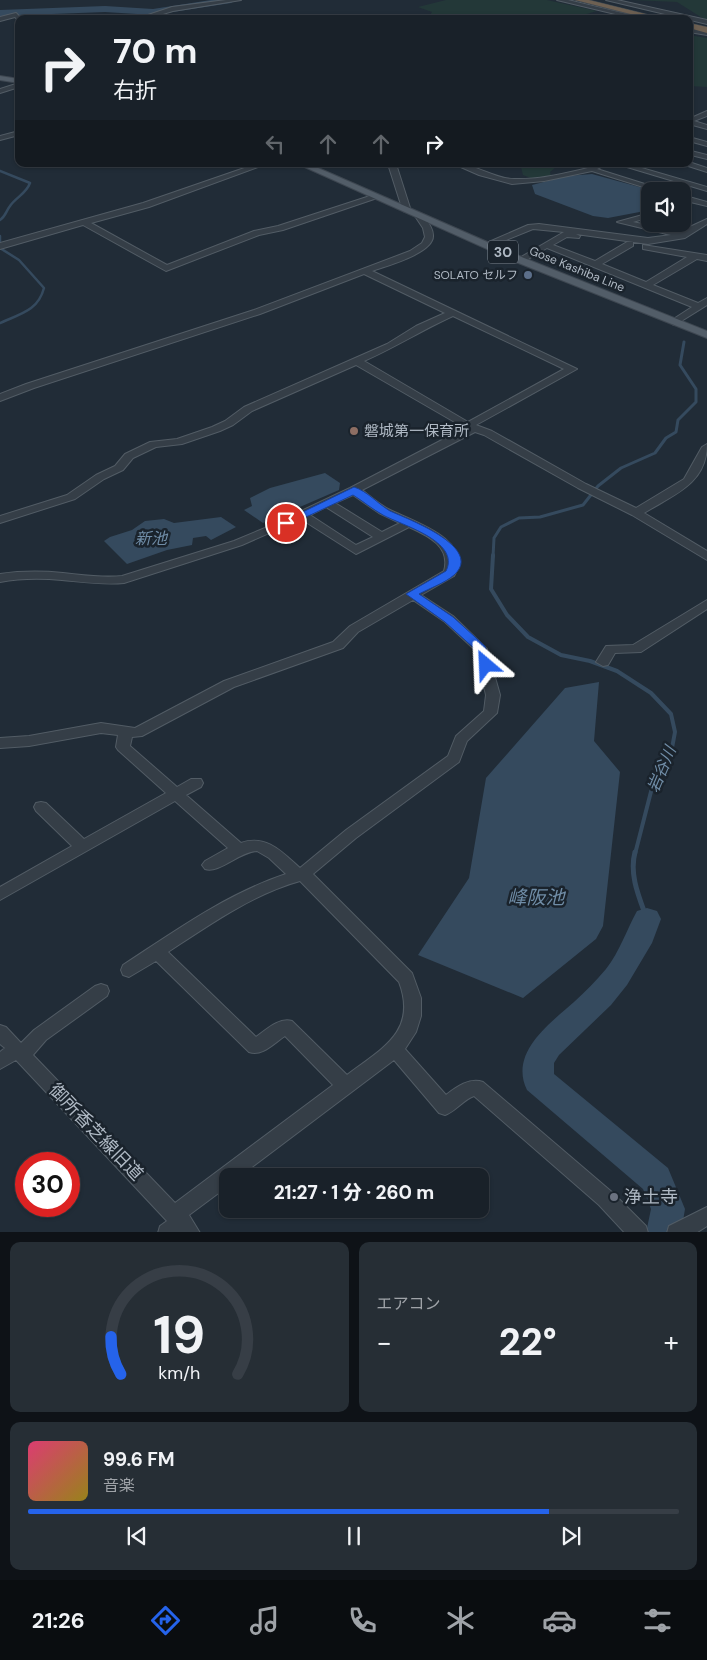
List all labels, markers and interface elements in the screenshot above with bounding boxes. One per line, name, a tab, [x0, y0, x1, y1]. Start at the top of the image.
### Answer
text: 70 m	[113, 28, 197, 74]
icon: right	[30, 35, 95, 100]
text: 右折	[113, 76, 157, 105]
icon: left	[261, 130, 289, 158]
icon: ahead	[314, 130, 342, 158]
icon: ahead	[367, 130, 395, 158]
icon: right	[420, 130, 448, 158]
map controls	[641, 182, 691, 232]
button: sound	[641, 182, 691, 232]
road number: 30	[488, 240, 518, 264]
street label: Gose Kashiba Line	[527, 243, 627, 295]
place label: SOLATO セルフ	[434, 267, 518, 283]
marker: SOLATO セルフ	[522, 269, 534, 281]
place label: 磐城第一保育所	[364, 421, 469, 441]
marker: 磐城第一保育所	[348, 425, 360, 437]
pin	[265, 502, 307, 544]
icon: arrive	[272, 509, 300, 537]
water label: 新池	[135, 528, 169, 549]
position arrow	[459, 638, 511, 690]
water label: 岩谷川	[642, 741, 681, 795]
water label: 峰阪池	[507, 885, 566, 910]
street label: 御所香芝線旧道	[44, 1078, 148, 1186]
speed limit sign: 30	[15, 1152, 80, 1217]
text: 21:27 · 1 分 · 260 m	[274, 1180, 434, 1205]
place label: 浄土寺	[624, 1185, 678, 1209]
marker: 浄土寺	[608, 1191, 620, 1203]
text: エアコン	[377, 1293, 441, 1314]
text: 19	[153, 1301, 205, 1369]
text: 22°	[499, 1317, 557, 1367]
text: −	[377, 1324, 392, 1361]
text: +	[664, 1324, 679, 1361]
text: km/h	[158, 1361, 200, 1385]
text: 99.6 FM	[103, 1447, 175, 1472]
text: 音楽	[103, 1475, 135, 1496]
icon: previous	[123, 1522, 151, 1550]
icon: pause	[340, 1522, 368, 1550]
icon: next	[557, 1522, 585, 1550]
icon: directions	[148, 1603, 183, 1638]
icon: music	[247, 1603, 282, 1638]
icon: phone	[345, 1603, 380, 1638]
icon: climate	[443, 1603, 478, 1638]
icon: car	[542, 1603, 577, 1638]
icon: filters	[640, 1603, 675, 1638]
text: 21:26	[32, 1606, 85, 1635]

